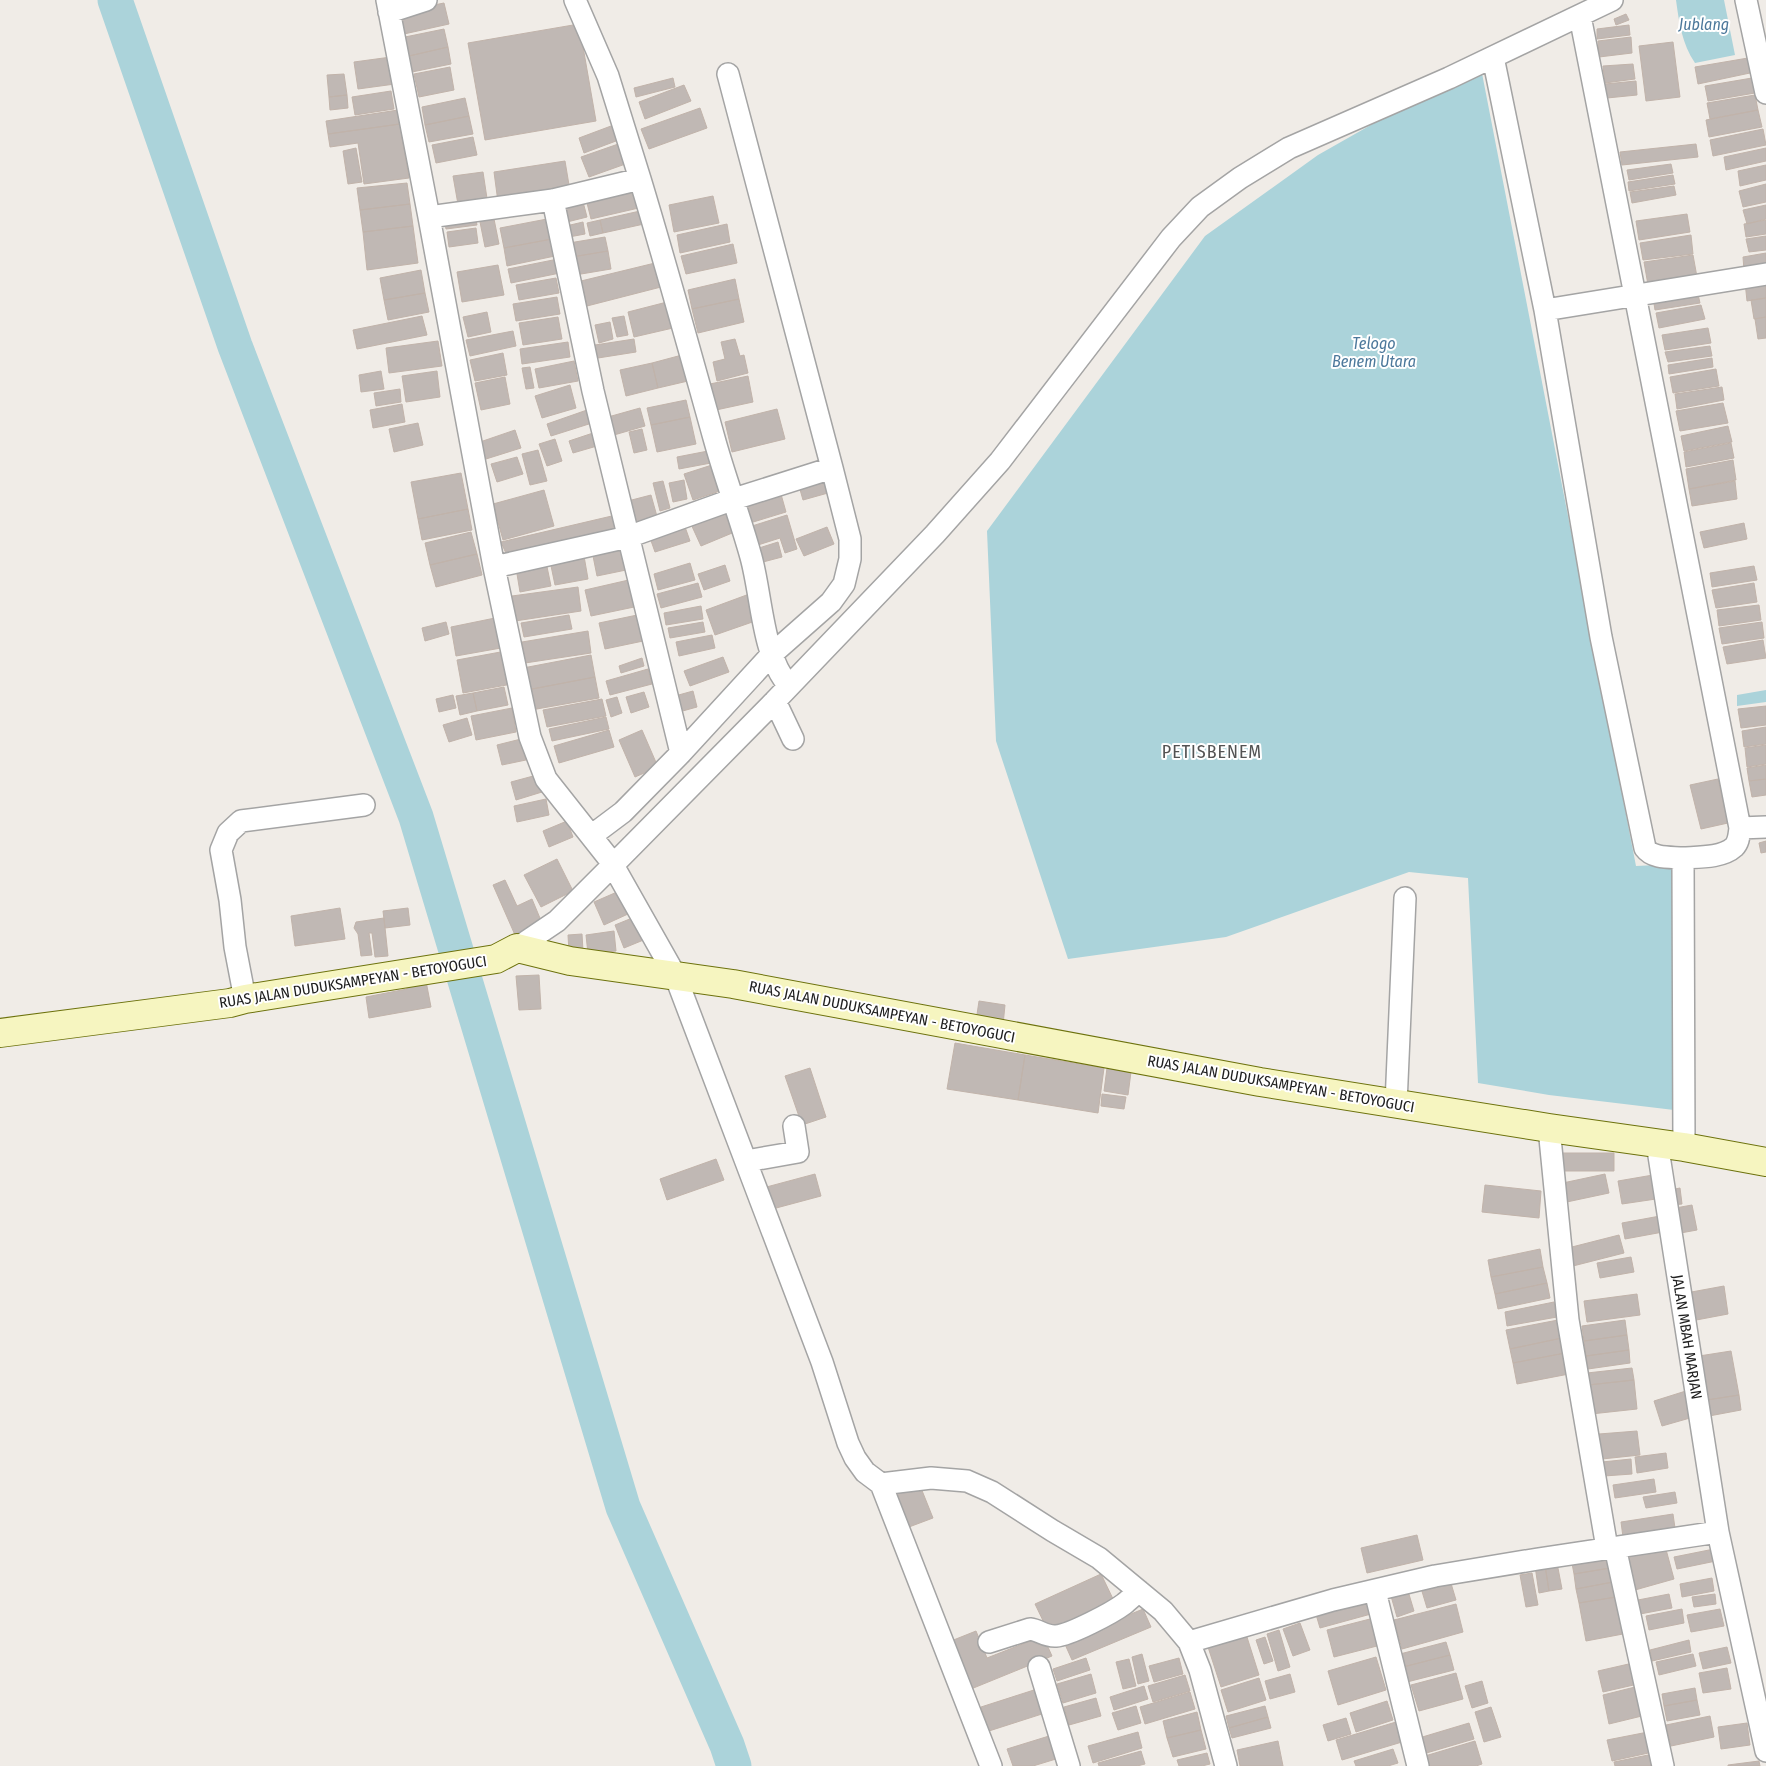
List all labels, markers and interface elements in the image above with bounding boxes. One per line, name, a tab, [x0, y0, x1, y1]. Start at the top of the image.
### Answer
water label: Jublang	[1678, 15, 1729, 34]
water label: Telogo Benem Utara	[1332, 334, 1416, 371]
district label: PETISBENEM	[1162, 741, 1262, 763]
street label: RUAS JALAN DUDUKSAMPEYAN - BETOYOGUCI	[218, 952, 488, 1012]
street label: RUAS JALAN DUDUKSAMPEYAN - BETOYOGUCI	[747, 977, 1017, 1047]
street label: RUAS JALAN DUDUKSAMPEYAN - BETOYOGUCI	[1146, 1052, 1416, 1116]
street label: JALAN MBAH MARJAN	[1668, 1273, 1706, 1401]

